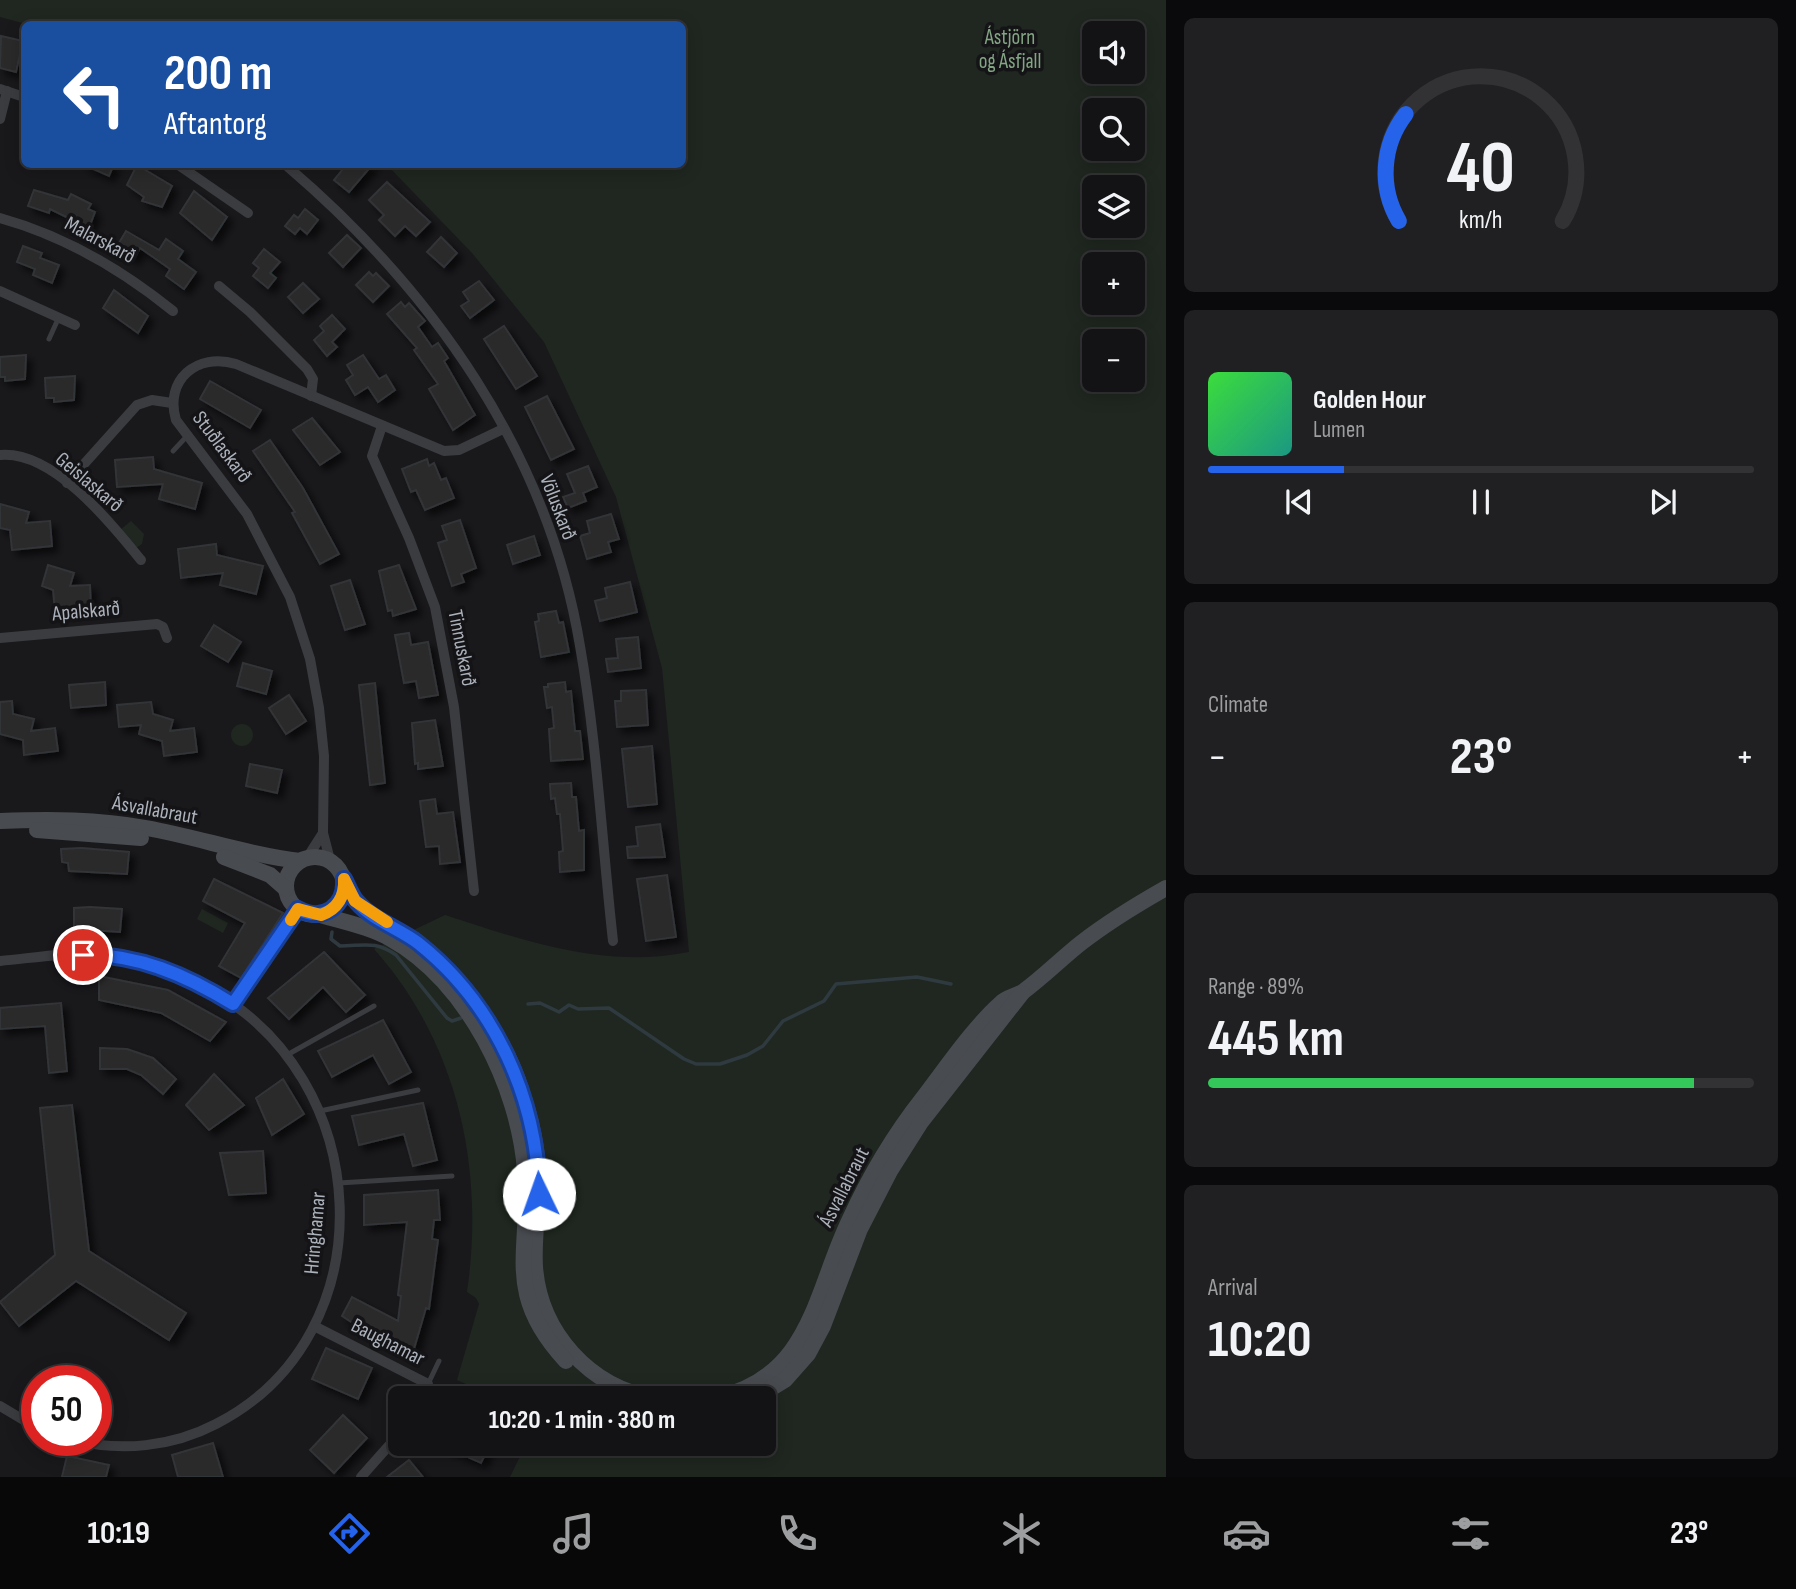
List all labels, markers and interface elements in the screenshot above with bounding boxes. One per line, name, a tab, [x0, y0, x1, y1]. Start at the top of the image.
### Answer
map controls	[1082, 21, 1145, 392]
button: sound	[1082, 21, 1145, 84]
park label: Ástjörn og Ásfjall	[979, 25, 1041, 74]
text: 200 m	[164, 45, 272, 104]
icon: left	[49, 49, 140, 140]
button: search	[1082, 98, 1145, 161]
text: Aftantorg	[164, 105, 267, 144]
text: 40	[1447, 125, 1515, 213]
button: layers	[1082, 175, 1145, 238]
text: km/h	[1459, 205, 1503, 236]
street label: Malarskarð	[60, 211, 140, 269]
button: +	[1082, 252, 1145, 315]
button: −	[1082, 329, 1145, 392]
text: Golden Hour	[1313, 385, 1426, 416]
street label: Stuðlaskarð	[187, 406, 257, 488]
text: Lumen	[1313, 416, 1365, 444]
street label: Geislaskarð	[50, 447, 128, 517]
street label: Völuskarð	[534, 471, 582, 543]
icon: previous	[1280, 483, 1318, 521]
icon: pause	[1462, 483, 1500, 521]
icon: next	[1644, 483, 1682, 521]
street label: Apalskarð	[50, 596, 121, 627]
street label: Tinnuskarð	[442, 608, 482, 688]
text: Climate	[1208, 691, 1268, 719]
text: 23°	[1450, 726, 1512, 789]
text: −	[1208, 735, 1227, 780]
text: +	[1735, 735, 1754, 780]
street label: Ásvallabraut	[109, 790, 200, 830]
pin	[53, 925, 113, 985]
icon: arrive	[64, 936, 102, 974]
text: Range · 89%	[1208, 973, 1304, 1001]
text: 445 km	[1208, 1008, 1344, 1071]
street label: Ásvallabraut	[813, 1143, 875, 1232]
position arrow	[502, 1157, 576, 1231]
street label: Hringhamar	[299, 1191, 331, 1275]
text: Arrival	[1208, 1274, 1257, 1302]
text: 10:20	[1208, 1309, 1312, 1372]
street label: Baughamar	[347, 1313, 429, 1371]
speed limit sign: 50	[21, 1365, 112, 1456]
text: 10:20 · 1 min · 380 m	[489, 1405, 675, 1436]
icon: directions	[325, 1509, 374, 1558]
icon: music	[549, 1509, 598, 1558]
icon: phone	[773, 1509, 822, 1558]
icon: climate	[997, 1509, 1046, 1558]
icon: car	[1222, 1509, 1271, 1558]
icon: filters	[1446, 1509, 1495, 1558]
text: 10:19	[88, 1514, 150, 1553]
text: 23°	[1670, 1514, 1708, 1553]

